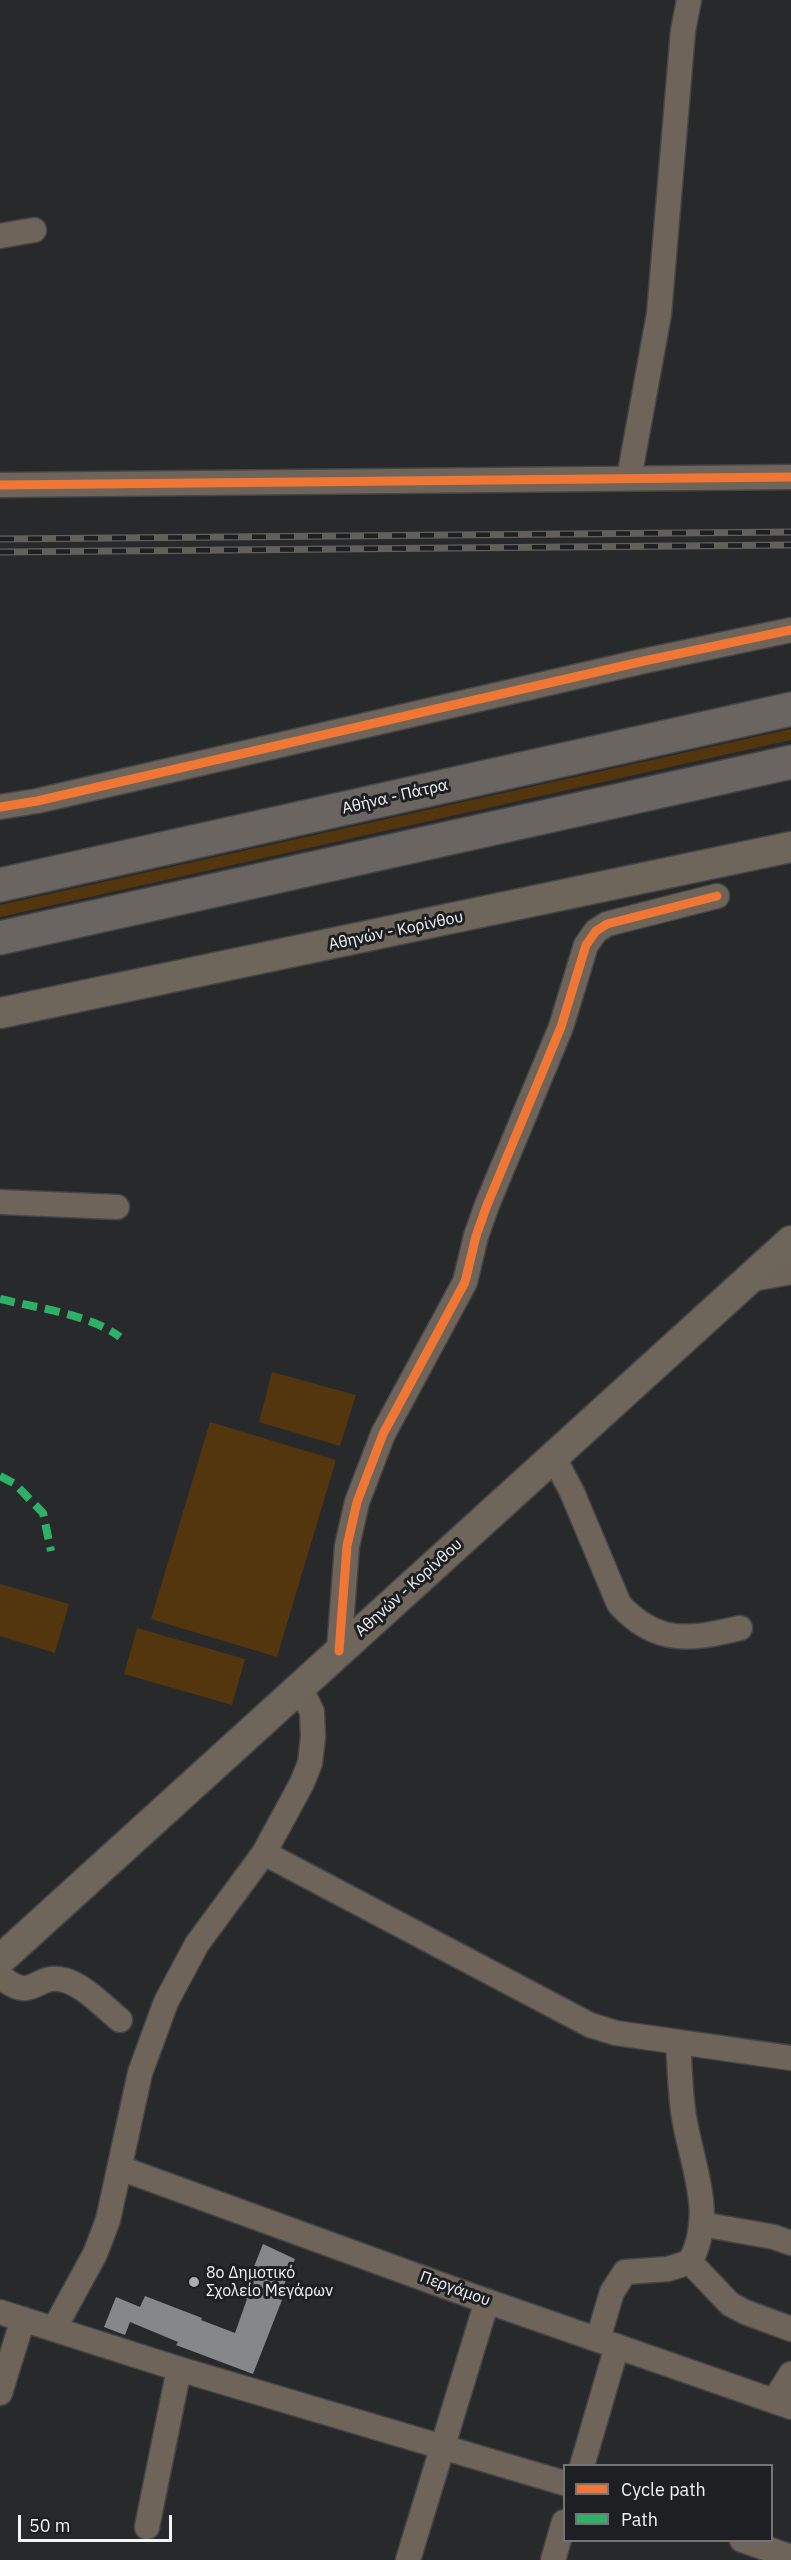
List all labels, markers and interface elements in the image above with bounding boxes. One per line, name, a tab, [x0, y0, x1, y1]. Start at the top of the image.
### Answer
street label: Αθήνα - Πάτρα	[340, 775, 450, 819]
street label: Αθηνών - Κορίνθου	[327, 907, 465, 955]
street label: Αθηνών - Κορίνθου	[352, 1535, 466, 1641]
place label: 8ο Δημοτικό Σχολείο Μεγάρων	[206, 2263, 333, 2301]
street label: Περγάμου	[417, 2267, 493, 2311]
marker: 8ο Δημοτικό Σχολείο Μεγάρων	[187, 2275, 201, 2289]
legend	[563, 2464, 773, 2542]
text: Cycle path	[621, 2478, 706, 2501]
scale bar	[21, 2503, 176, 2541]
text: Path	[621, 2508, 658, 2531]
text: 50 m	[29, 2514, 71, 2537]

